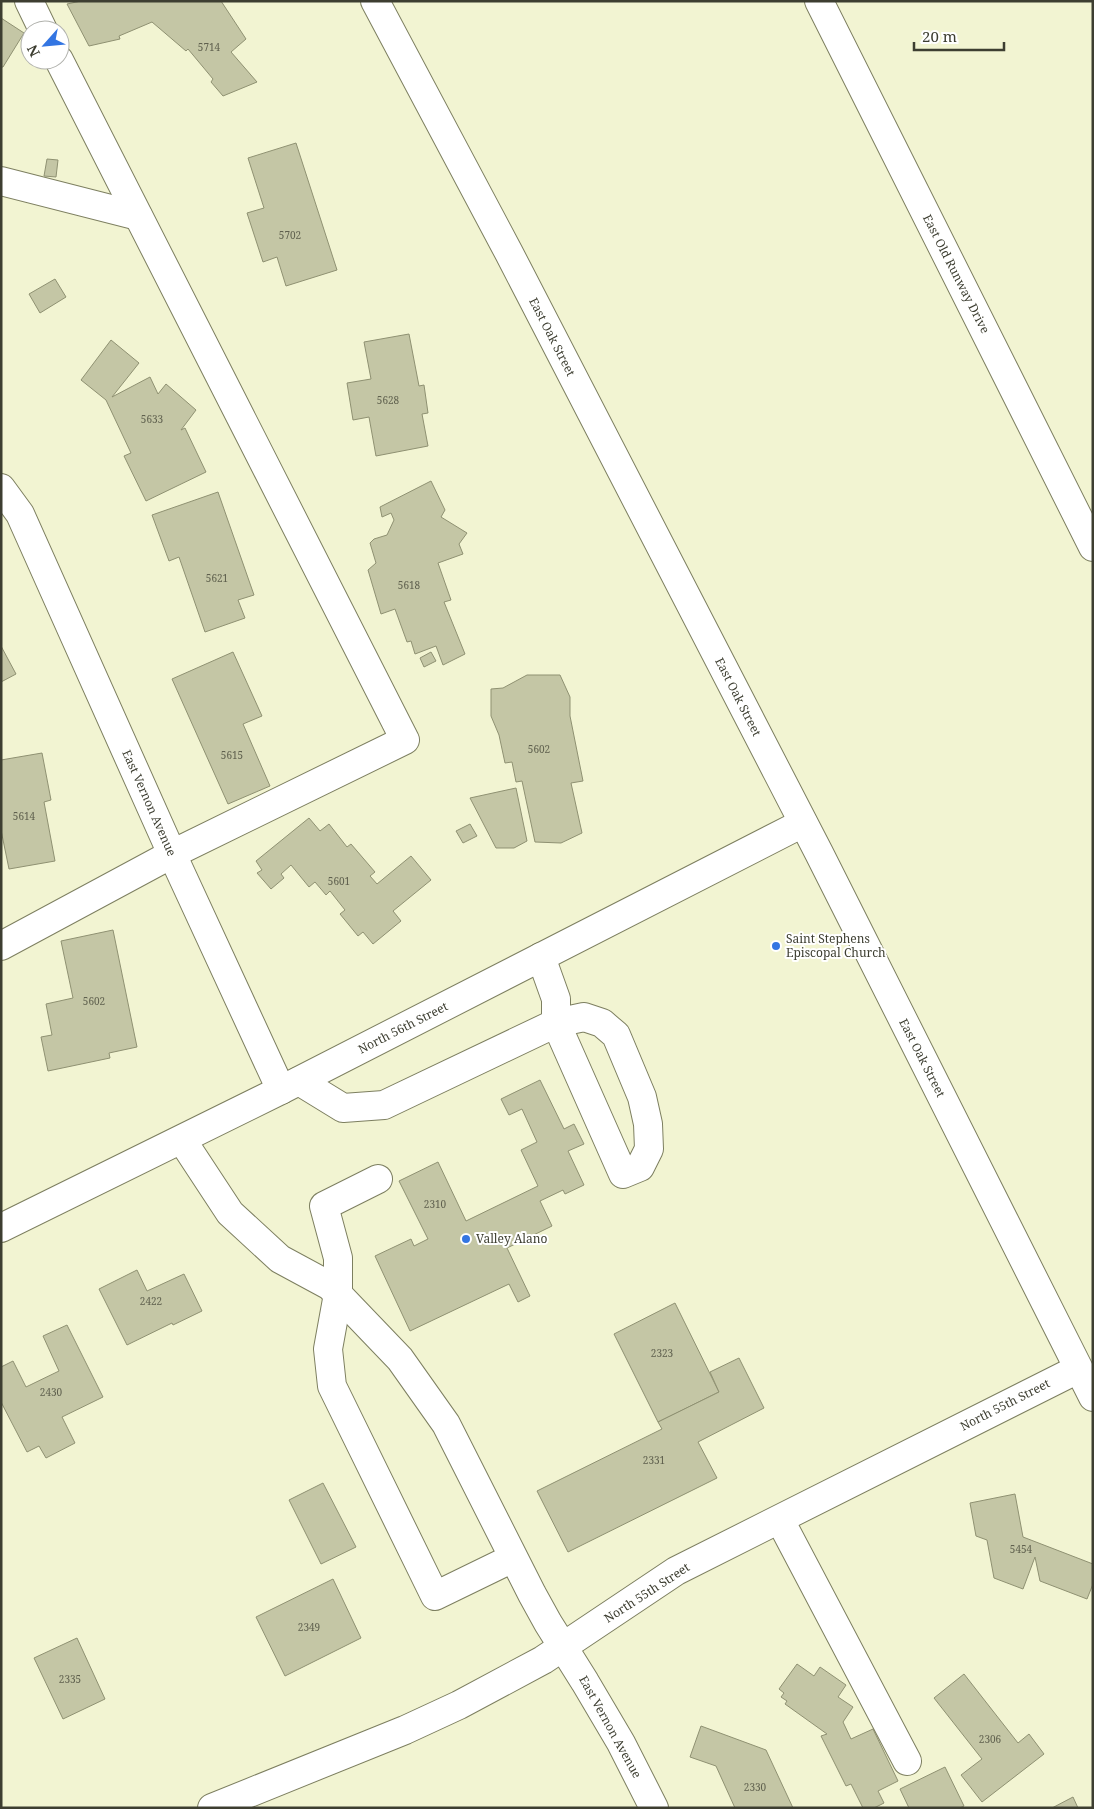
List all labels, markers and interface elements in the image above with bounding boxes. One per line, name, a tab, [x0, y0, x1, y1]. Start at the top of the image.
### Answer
north arrow	[20, 20, 70, 70]
scale bar	[914, 20, 1004, 52]
text: 20 m	[922, 26, 957, 46]
house number: 5714	[198, 40, 221, 54]
text: N	[22, 42, 44, 60]
street label: East Old Runway Drive	[919, 211, 994, 336]
house number: 5702	[279, 228, 301, 242]
street label: East Oak Street	[525, 294, 580, 379]
house number: 5628	[377, 393, 400, 407]
house number: 5633	[141, 412, 164, 426]
house number: 5621	[206, 571, 228, 585]
house number: 5618	[398, 578, 421, 592]
street label: East Oak Street	[711, 654, 766, 739]
house number: 5602	[528, 742, 550, 756]
street label: East Vernon Avenue	[118, 747, 181, 859]
house number: 5615	[221, 748, 243, 762]
house number: 5614	[13, 809, 36, 823]
house number: 5601	[328, 874, 350, 888]
place label: Saint Stephens Episcopal Church	[786, 930, 886, 961]
marker: Saint Stephens Episcopal Church	[770, 940, 782, 952]
house number: 5602	[83, 994, 105, 1008]
street label: North 56th Street	[355, 998, 451, 1057]
street label: East Oak Street	[895, 1015, 950, 1100]
house number: 2310	[424, 1197, 447, 1211]
place label: Valley Alano	[476, 1230, 548, 1247]
marker: Valley Alano	[460, 1233, 472, 1245]
house number: 2422	[140, 1294, 162, 1308]
house number: 2323	[651, 1346, 674, 1360]
street label: North 55th Street	[957, 1375, 1053, 1434]
house number: 2430	[40, 1385, 63, 1399]
house number: 2331	[643, 1453, 665, 1467]
house number: 5454	[1010, 1542, 1033, 1556]
street label: North 55th Street	[601, 1559, 693, 1627]
house number: 2349	[298, 1620, 320, 1634]
house number: 2335	[59, 1672, 81, 1686]
street label: East Vernon Avenue	[575, 1672, 646, 1781]
house number: 2306	[979, 1732, 1002, 1746]
house number: 2330	[744, 1780, 767, 1794]

